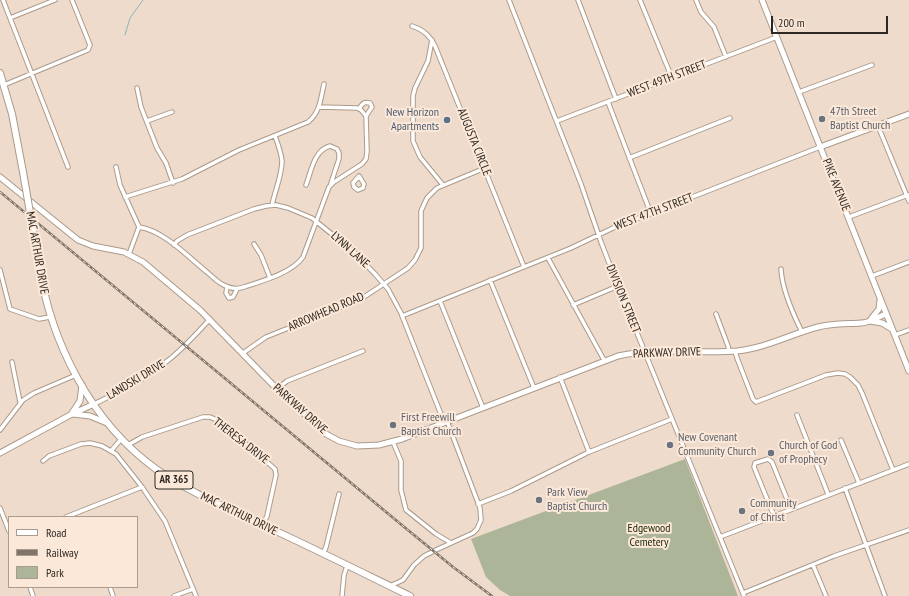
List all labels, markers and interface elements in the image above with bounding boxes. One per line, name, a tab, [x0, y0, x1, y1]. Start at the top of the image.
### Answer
scale bar	[773, 8, 890, 34]
text: 200 m	[778, 15, 805, 30]
street label: WEST 49TH STREET	[626, 57, 708, 101]
place label: 47th Street Baptist Church	[830, 105, 890, 133]
place label: New Horizon Apartments	[386, 106, 439, 134]
street label: AUGUSTA CIRCLE	[454, 106, 494, 178]
marker: 47th Street Baptist Church	[817, 114, 827, 124]
marker: New Horizon Apartments	[442, 115, 452, 125]
street label: PIKE AVENUE	[819, 157, 853, 213]
street label: WEST 47TH STREET	[613, 190, 695, 234]
street label: MAC ARTHUR DRIVE	[23, 210, 51, 296]
street label: LYNN LANE	[328, 229, 372, 271]
street label: DIVISION STREET	[603, 263, 643, 335]
street label: ARROWHEAD ROAD	[286, 290, 366, 334]
street label: PARKWAY DRIVE	[633, 345, 701, 361]
street label: LANDSKI DRIVE	[104, 357, 168, 403]
street label: PARKWAY DRIVE	[270, 381, 330, 437]
place label: First Freewill Baptist Church	[401, 411, 461, 439]
street label: THERESA DRIVE	[210, 415, 272, 467]
marker: First Freewill Baptist Church	[388, 420, 398, 430]
place label: New Covenant Community Church	[678, 431, 756, 459]
place label: Church of God of Prophecy	[779, 439, 837, 467]
marker: New Covenant Community Church	[665, 440, 675, 450]
marker: Church of God of Prophecy	[766, 448, 776, 458]
road number: AR 365	[155, 471, 193, 489]
place label: Park View Baptist Church	[547, 486, 607, 514]
street label: MAC ARTHUR DRIVE	[198, 489, 280, 539]
marker: Park View Baptist Church	[534, 495, 544, 505]
place label: Community of Christ	[750, 497, 797, 525]
marker: Community of Christ	[737, 506, 747, 516]
legend	[8, 516, 138, 588]
park label: Edgewood Cemetery	[628, 522, 670, 550]
text: Road	[46, 525, 66, 540]
text: Railway	[46, 545, 78, 560]
text: Park	[46, 565, 64, 580]

